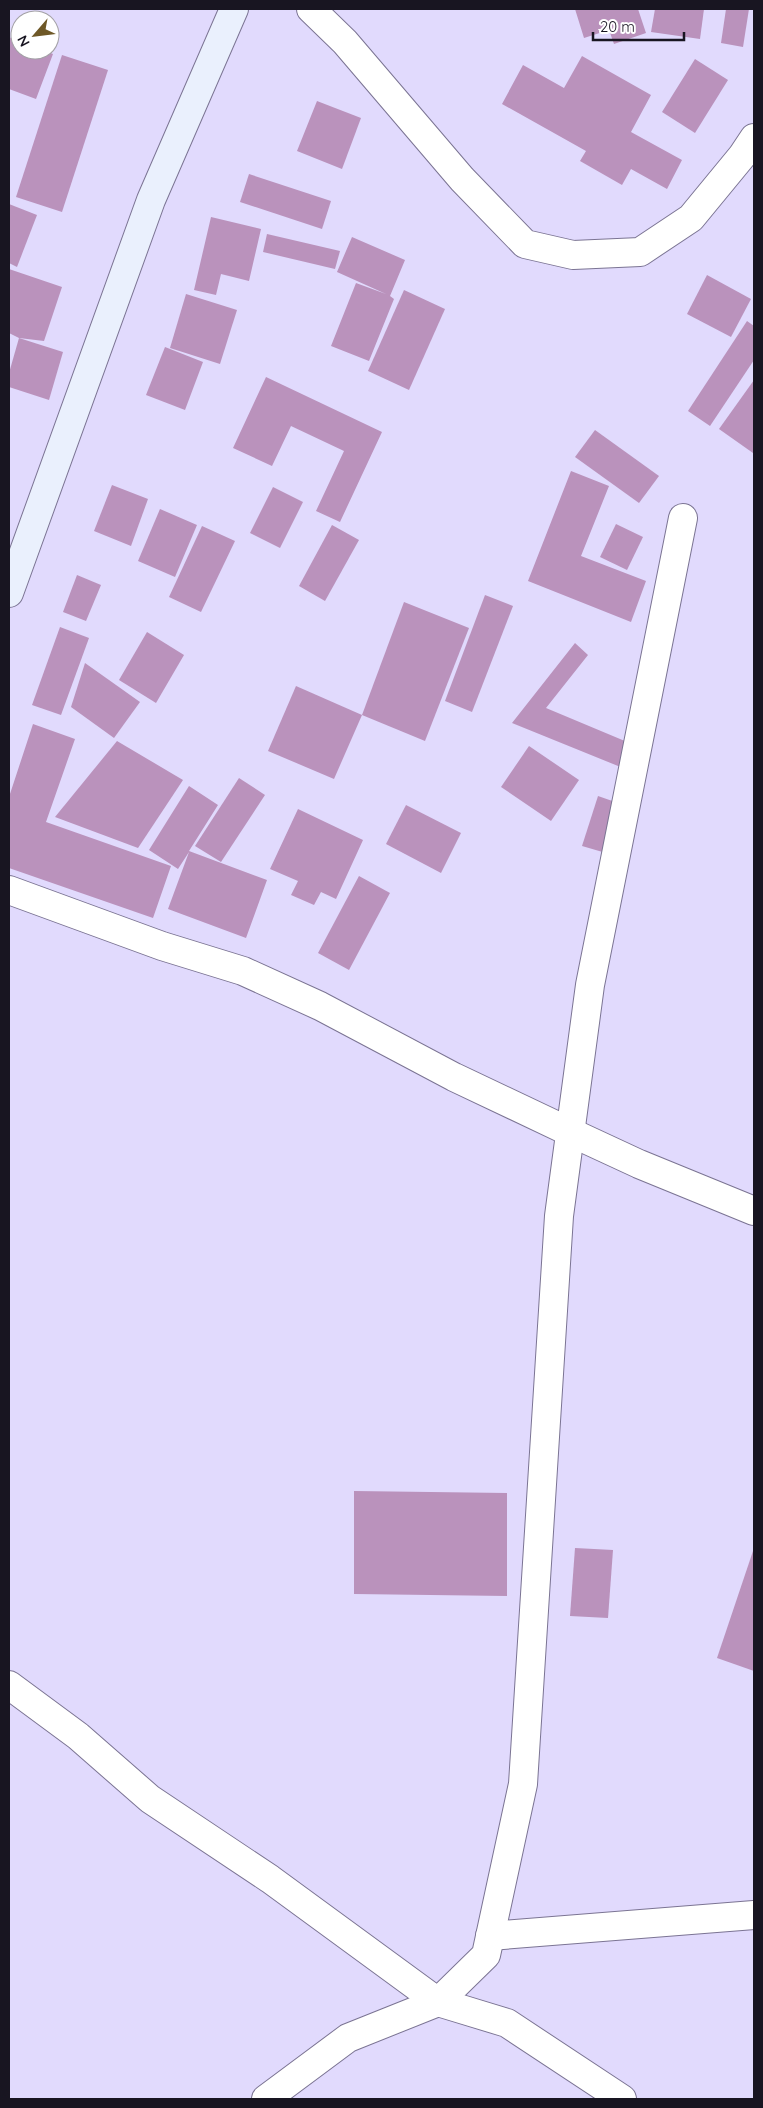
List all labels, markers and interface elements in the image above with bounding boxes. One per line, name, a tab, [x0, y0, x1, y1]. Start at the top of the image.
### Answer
north arrow	[10, 10, 60, 60]
scale bar	[593, 10, 684, 42]
text: 20 m	[600, 17, 635, 36]
text: N	[13, 32, 34, 50]

